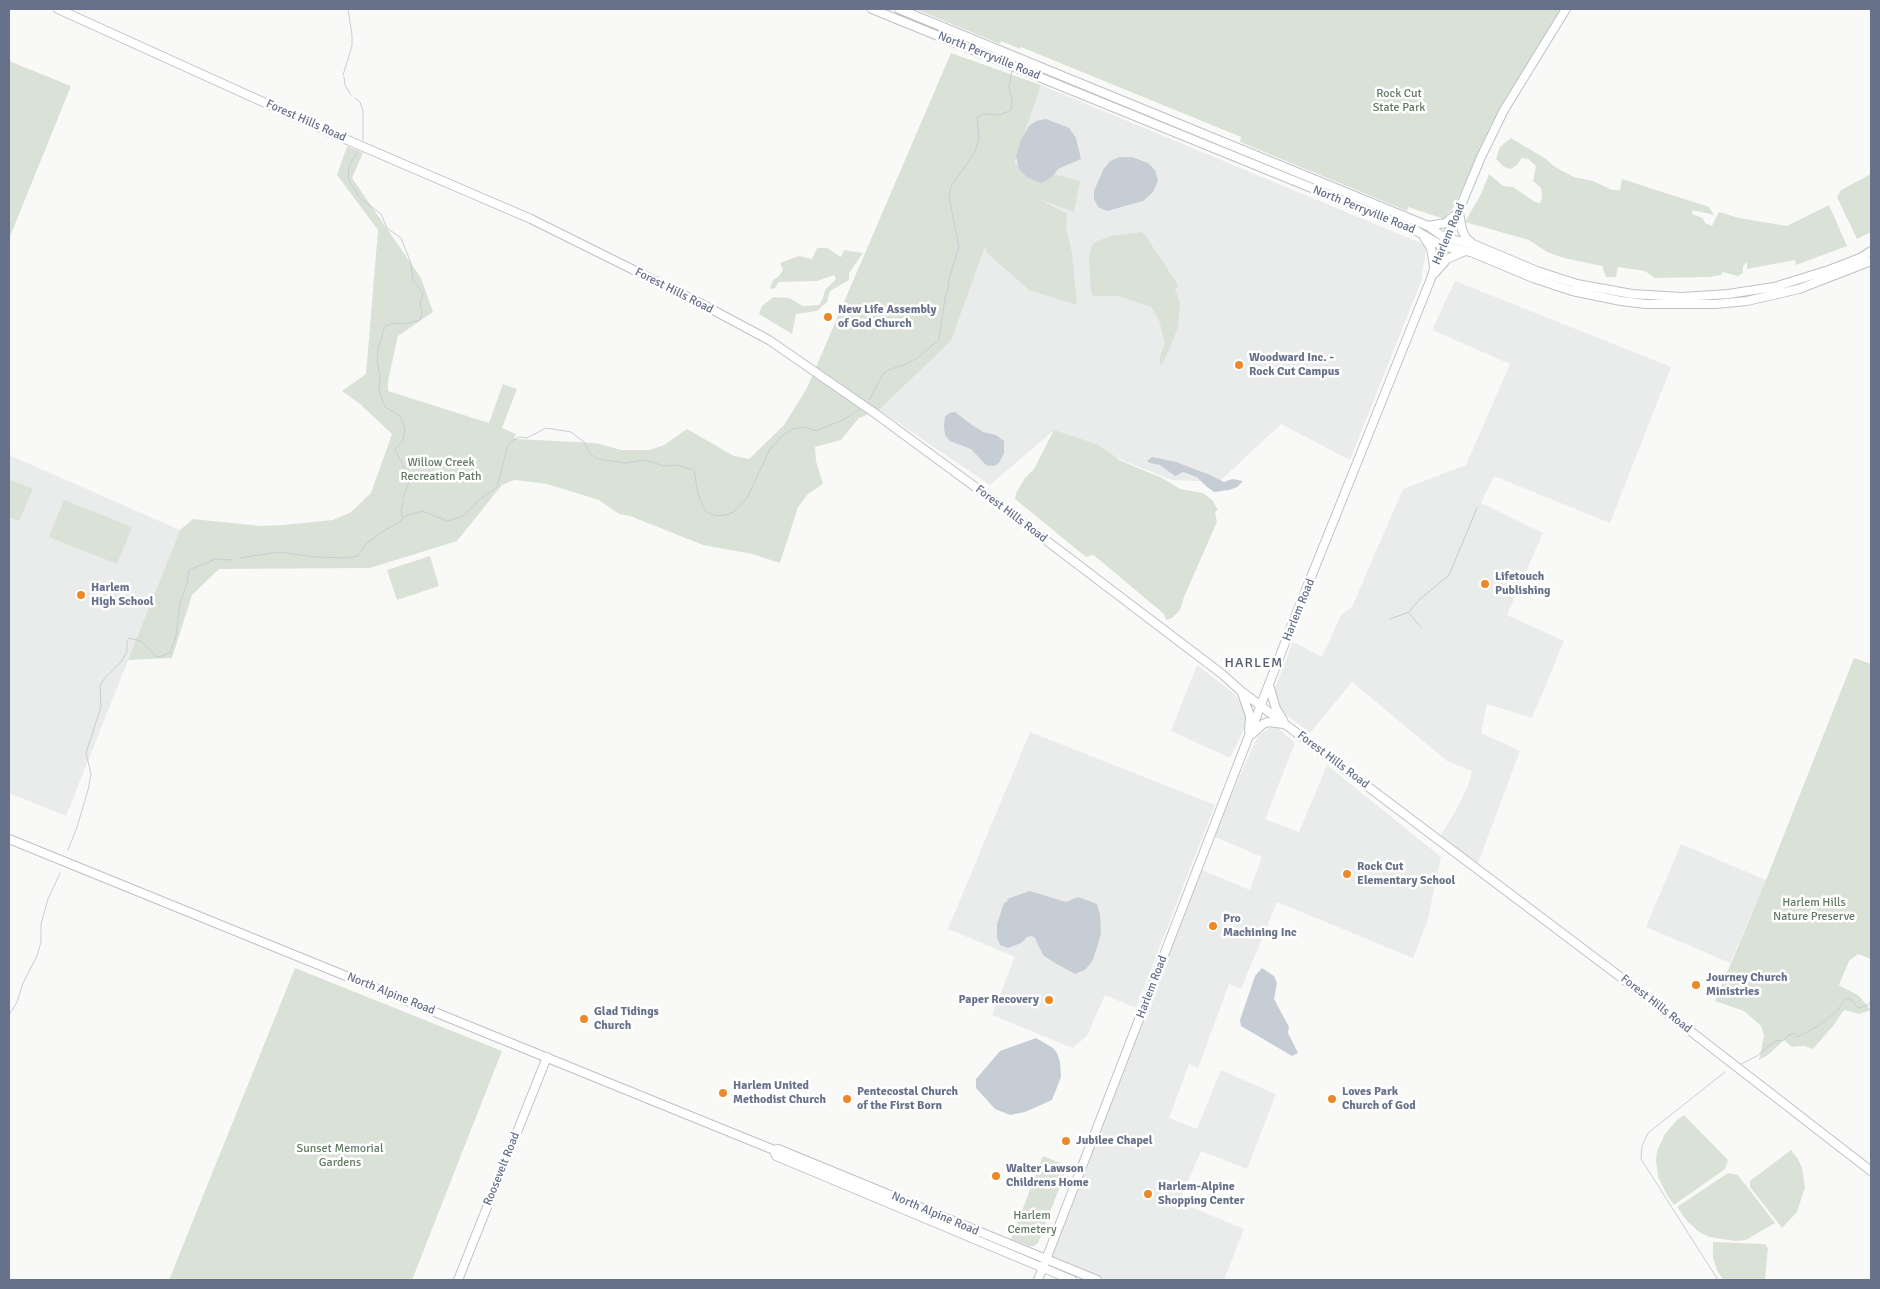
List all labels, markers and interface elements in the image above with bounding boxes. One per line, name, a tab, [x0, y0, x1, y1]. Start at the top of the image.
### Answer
street label: North Perryville Road	[936, 29, 1042, 83]
park label: Rock Cut State Park	[1373, 87, 1425, 115]
street label: Forest Hills Road	[264, 97, 348, 145]
street label: North Perryville Road	[1311, 183, 1417, 237]
street label: Harlem Road	[1429, 201, 1469, 267]
street label: Forest Hills Road	[632, 265, 716, 317]
place label: New Life Assembly of God Church	[838, 303, 936, 331]
marker: New Life Assembly of God Church	[822, 311, 834, 323]
place label: Woodward Inc. - Rock Cut Campus	[1249, 351, 1340, 379]
marker: Woodward Inc. - Rock Cut Campus	[1233, 359, 1245, 371]
park label: Willow Creek Recreation Path	[400, 456, 482, 484]
street label: Forest Hills Road	[972, 482, 1050, 546]
place label: Lifetouch Publishing	[1495, 570, 1551, 598]
street label: Harlem Road	[1280, 577, 1318, 643]
marker: Lifetouch Publishing	[1479, 578, 1491, 590]
place label: Harlem High School	[91, 581, 154, 609]
marker: Harlem High School	[75, 589, 87, 601]
district label: HARLEM	[1224, 655, 1284, 671]
street label: Forest Hills Road	[1294, 728, 1372, 792]
place label: Rock Cut Elementary School	[1357, 860, 1455, 888]
marker: Rock Cut Elementary School	[1341, 868, 1353, 880]
park label: Harlem Hills Nature Preserve	[1773, 896, 1855, 924]
place label: Pro Machining Inc	[1223, 912, 1297, 940]
marker: Pro Machining Inc	[1207, 920, 1219, 932]
street label: Harlem Road	[1133, 954, 1171, 1020]
street label: North Alpine Road	[345, 970, 437, 1018]
place label: Journey Church Ministries	[1706, 971, 1788, 999]
street label: Forest Hills Road	[1618, 972, 1694, 1036]
marker: Journey Church Ministries	[1690, 979, 1702, 991]
place label: Paper Recovery	[959, 993, 1039, 1007]
marker: Paper Recovery	[1043, 994, 1055, 1006]
place label: Glad Tidings Church	[594, 1005, 659, 1033]
marker: Glad Tidings Church	[578, 1013, 590, 1025]
place label: Harlem United Methodist Church	[733, 1079, 826, 1107]
place label: Pentecostal Church of the First Born	[857, 1085, 958, 1113]
place label: Loves Park Church of God	[1342, 1085, 1416, 1113]
marker: Harlem United Methodist Church	[717, 1087, 729, 1099]
marker: Pentecostal Church of the First Born	[841, 1093, 853, 1105]
marker: Loves Park Church of God	[1326, 1093, 1338, 1105]
street label: Roosevelt Road	[481, 1130, 523, 1208]
place label: Jubilee Chapel	[1076, 1134, 1153, 1148]
marker: Jubilee Chapel	[1060, 1135, 1072, 1147]
park label: Sunset Memorial Gardens	[297, 1142, 383, 1170]
place label: Walter Lawson Childrens Home	[1006, 1162, 1089, 1190]
marker: Walter Lawson Childrens Home	[990, 1170, 1002, 1182]
place label: Harlem-Alpine Shopping Center	[1158, 1180, 1244, 1208]
marker: Harlem-Alpine Shopping Center	[1142, 1188, 1154, 1200]
street label: North Alpine Road	[889, 1189, 981, 1239]
park label: Harlem Cemetery	[1007, 1209, 1057, 1237]

